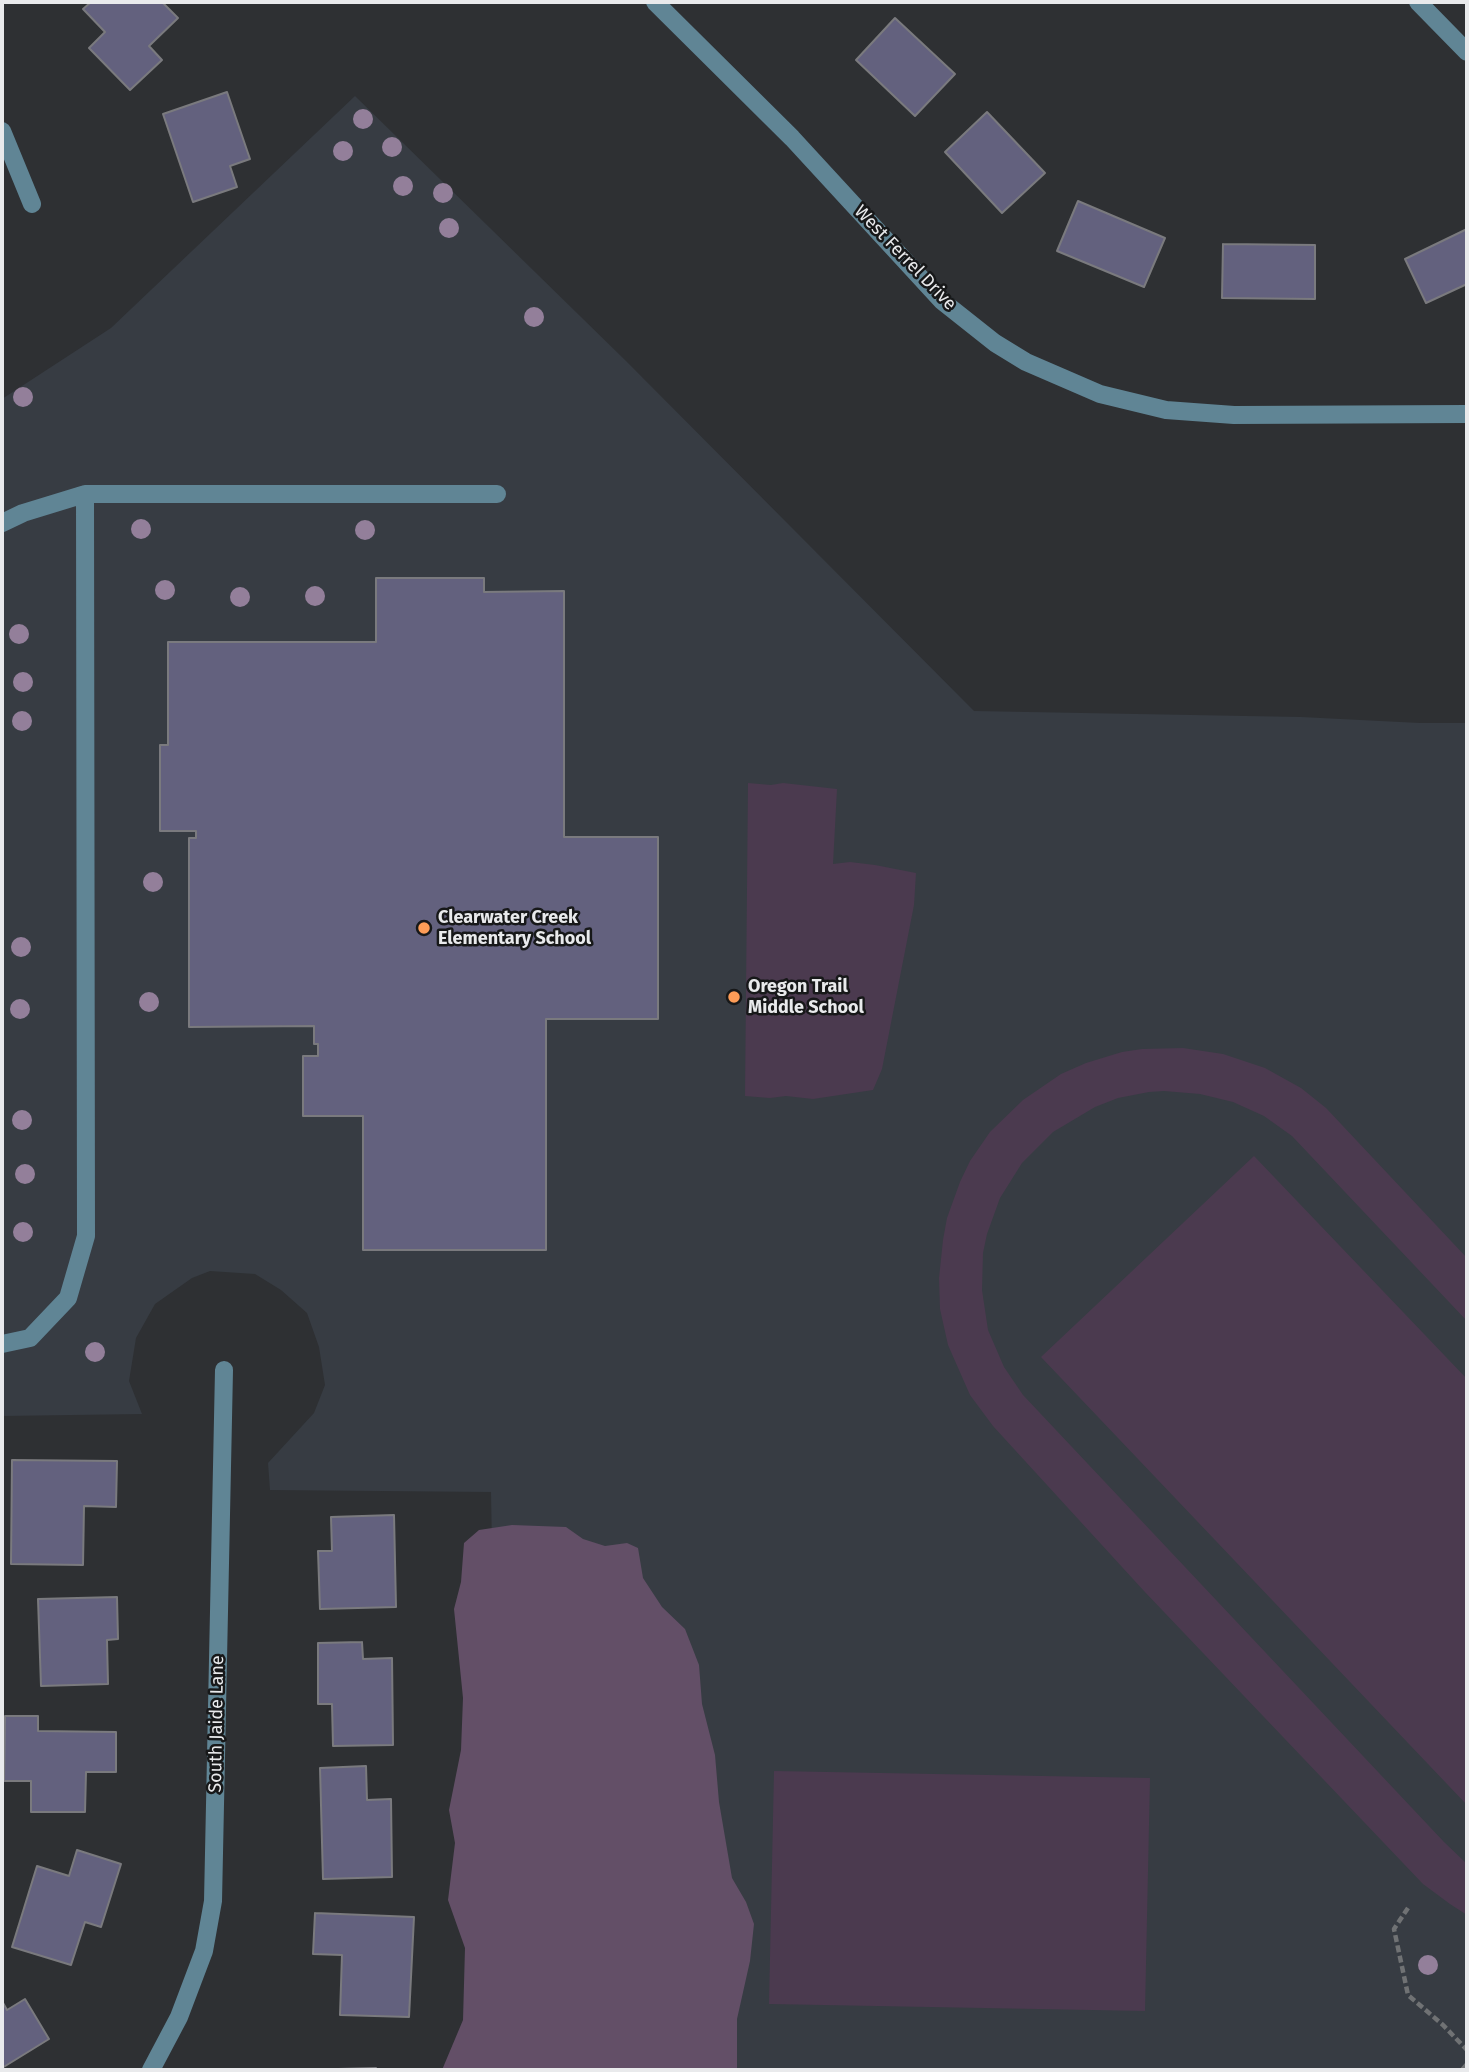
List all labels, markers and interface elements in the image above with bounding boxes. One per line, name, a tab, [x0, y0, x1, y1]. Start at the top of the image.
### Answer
street label: West Ferrel Drive	[849, 201, 961, 315]
place label: Clearwater Creek Elementary School	[438, 907, 591, 950]
marker: Clearwater Creek Elementary School	[416, 920, 432, 936]
place label: Oregon Trail Middle School	[748, 976, 864, 1018]
marker: Oregon Trail Middle School	[726, 989, 742, 1005]
street label: South Jaide Lane	[205, 1655, 229, 1793]

